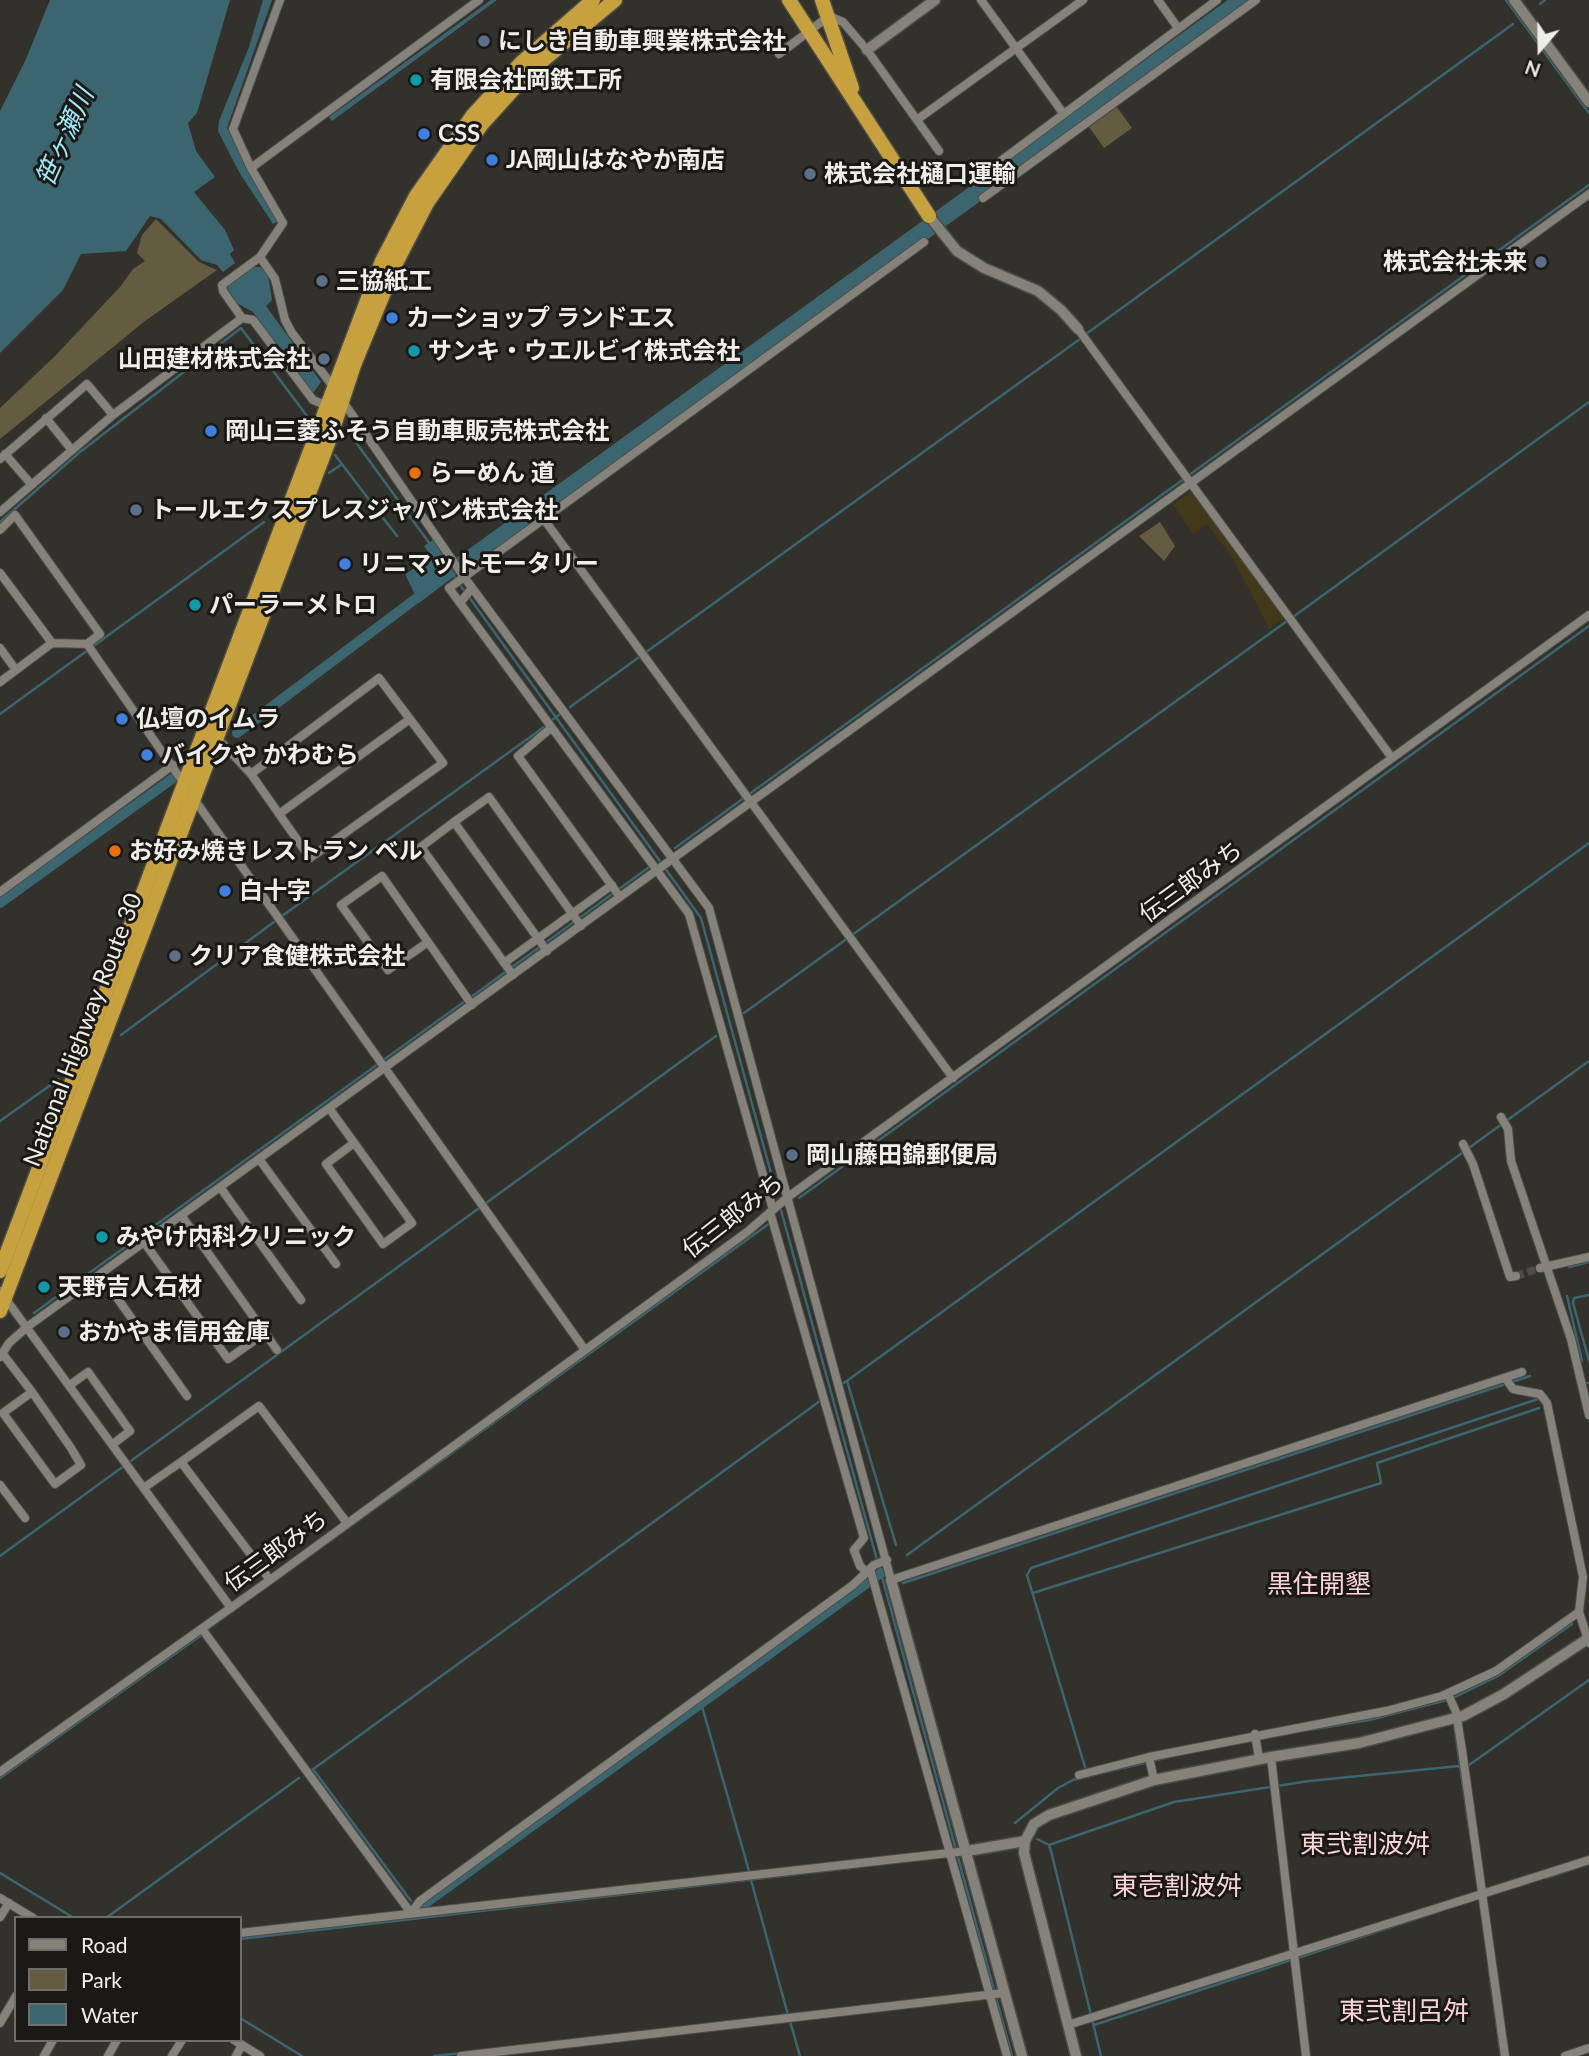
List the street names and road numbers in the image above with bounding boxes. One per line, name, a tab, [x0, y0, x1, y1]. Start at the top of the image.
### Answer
street label: 伝三郎みち	[1134, 835, 1248, 929]
street label: National Highway Route 30	[18, 889, 148, 1171]
street label: 伝三郎みち	[677, 1168, 789, 1264]
street label: 伝三郎みち	[219, 1504, 333, 1598]

